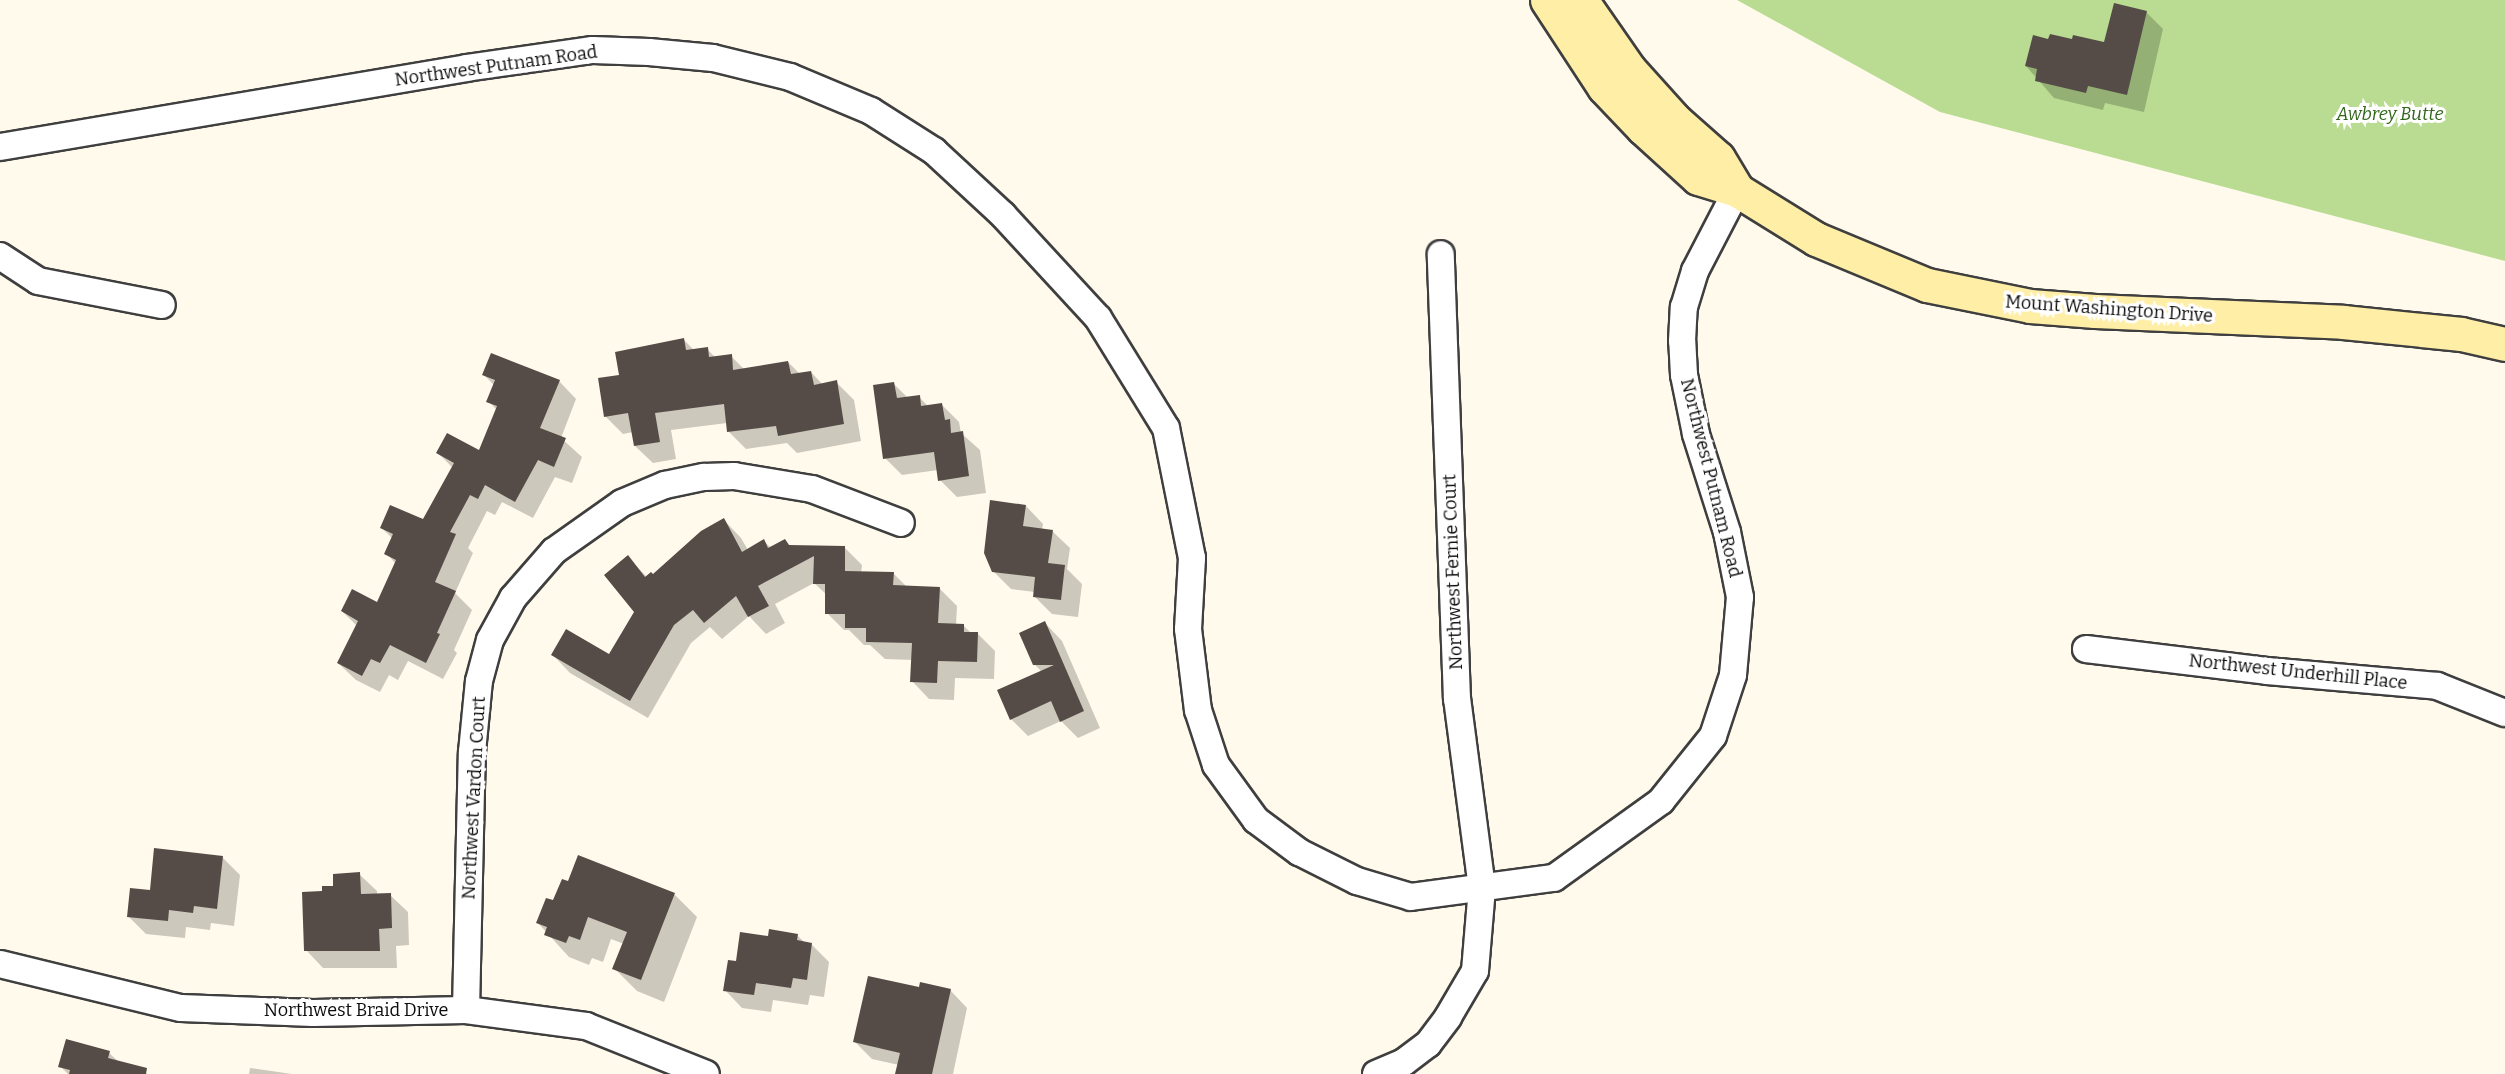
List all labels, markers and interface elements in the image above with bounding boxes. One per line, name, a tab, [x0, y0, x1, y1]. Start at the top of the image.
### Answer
street label: Northwest Putnam Road	[393, 41, 599, 91]
park label: Awbrey Butte	[2336, 103, 2444, 125]
street label: Mount Washington Drive	[2004, 291, 2214, 327]
street label: Northwest Putnam Road	[1676, 376, 1746, 580]
street label: Northwest Fernie Court	[1439, 474, 1467, 670]
street label: Northwest Underhill Place	[2188, 650, 2408, 694]
street label: Northwest Vardon Court	[458, 696, 490, 900]
street label: Northwest Braid Drive	[264, 999, 448, 1021]

